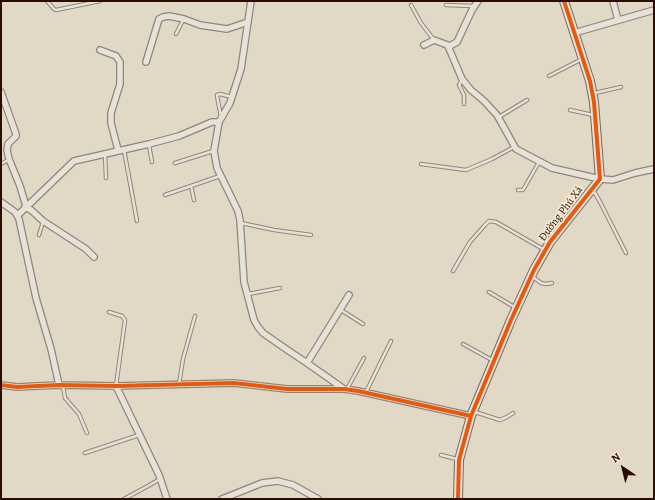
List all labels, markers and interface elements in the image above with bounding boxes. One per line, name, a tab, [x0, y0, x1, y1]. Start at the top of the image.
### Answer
street label: Đường Phú Xá	[536, 184, 586, 244]
north arrow	[603, 448, 643, 488]
text: N	[608, 449, 623, 466]

